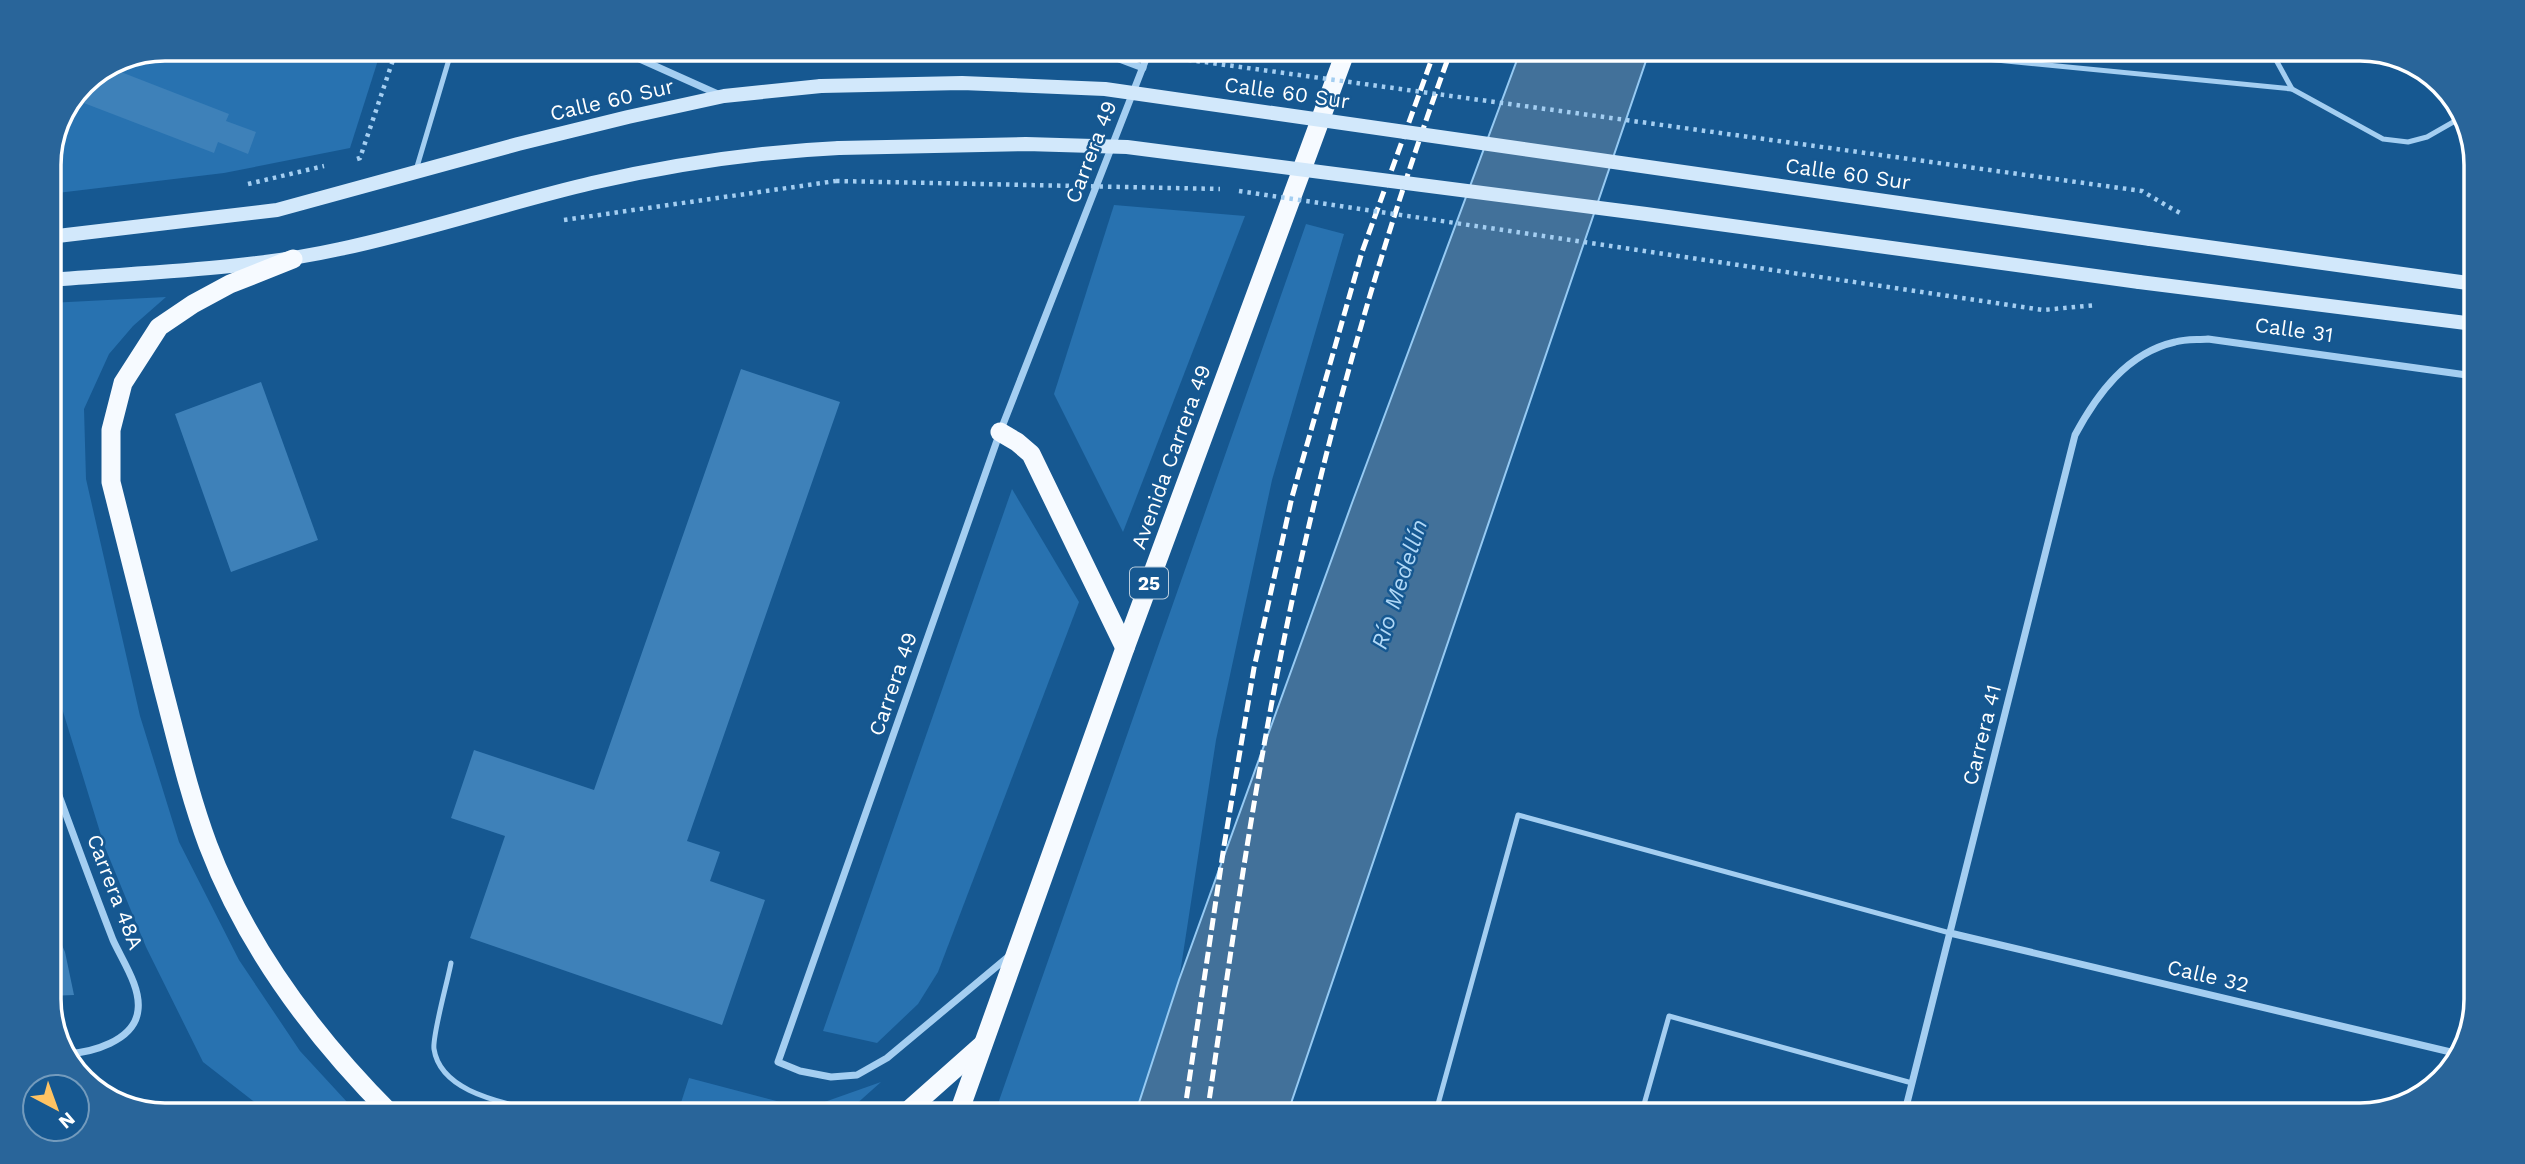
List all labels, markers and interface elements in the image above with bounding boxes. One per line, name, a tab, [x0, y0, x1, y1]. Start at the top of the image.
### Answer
street label: Calle 60 Sur	[1223, 71, 1352, 114]
street label: Calle 60 Sur	[548, 73, 677, 126]
street label: Carrera 49	[1060, 97, 1122, 207]
street label: Calle 60 Sur	[1784, 152, 1913, 195]
street label: Calle 31	[2253, 312, 2335, 347]
street label: Avenida Carrera 49	[1126, 361, 1216, 552]
water label: Río Medellín	[1366, 516, 1433, 653]
road number: 25	[1130, 568, 1168, 598]
street label: Carrera 49	[863, 629, 922, 739]
street label: Carrera 41	[1957, 682, 2006, 788]
street label: Carrera 48A	[82, 831, 149, 953]
street label: Calle 32	[2165, 954, 2251, 997]
north arrow	[21, 1073, 91, 1143]
text: N	[54, 1107, 80, 1134]

